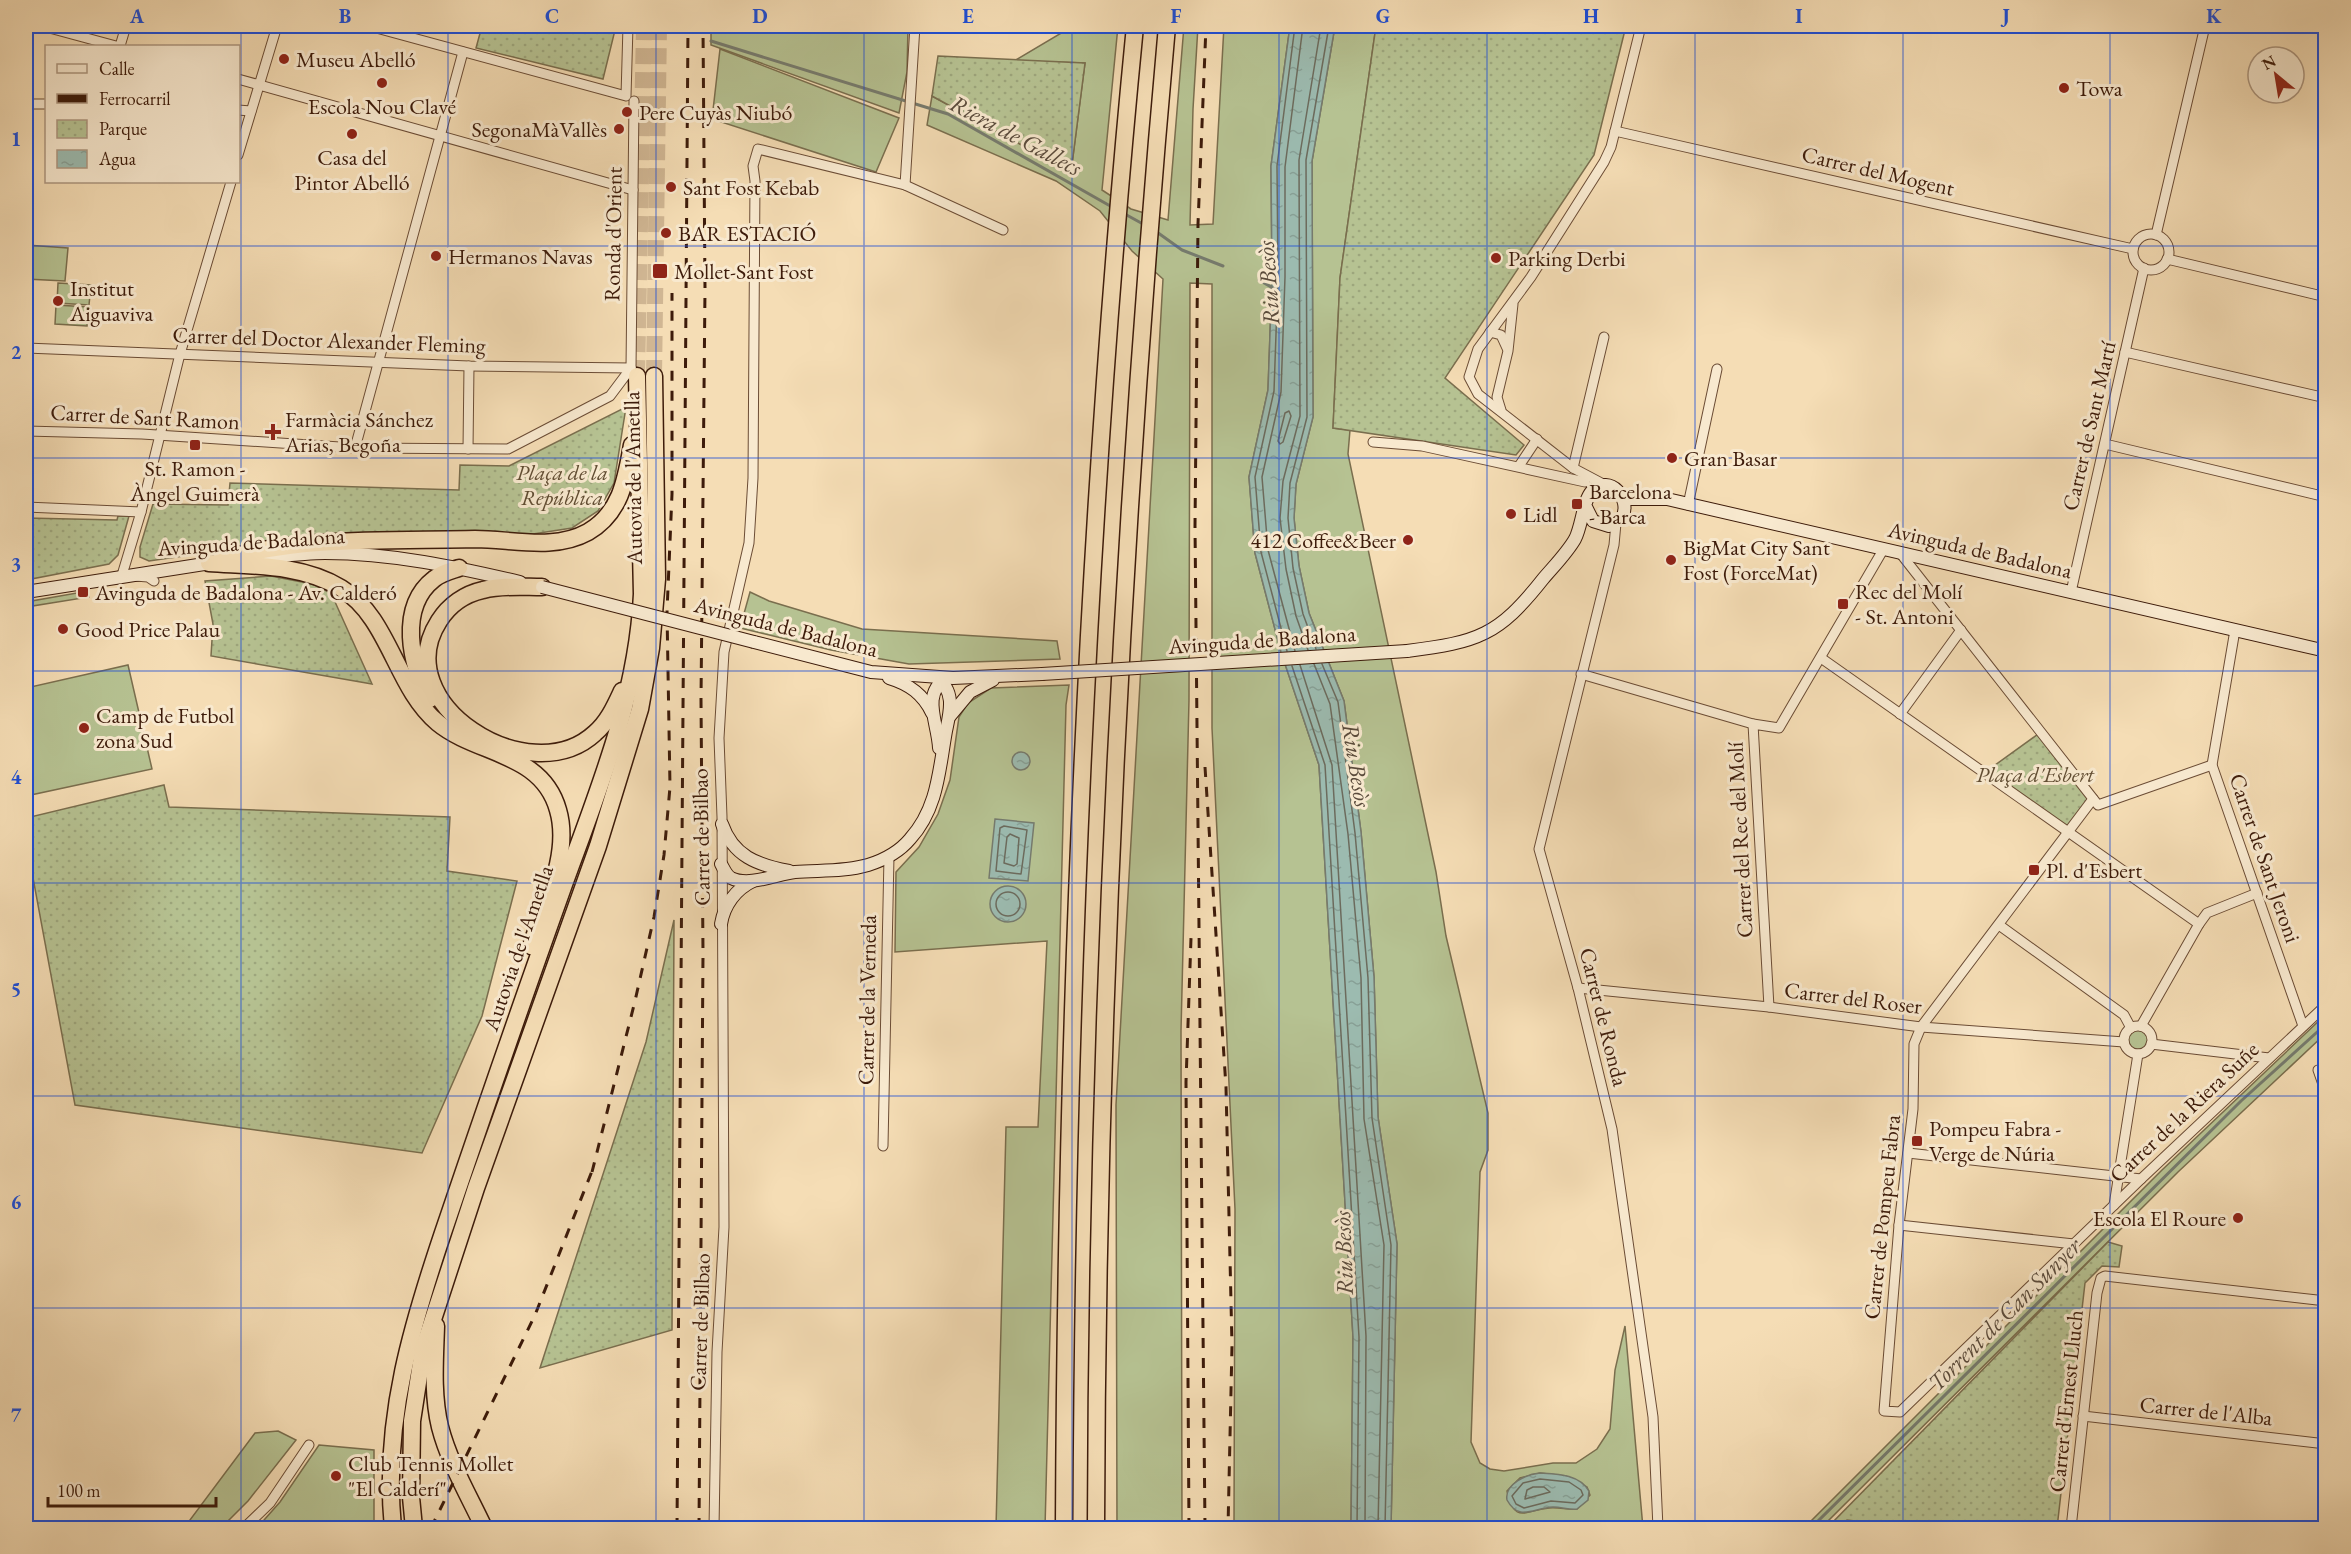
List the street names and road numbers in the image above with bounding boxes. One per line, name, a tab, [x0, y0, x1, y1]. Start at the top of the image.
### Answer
street label: Carrer del Mogent	[1799, 139, 1957, 203]
street label: Ronda d'Orient	[597, 166, 629, 302]
street label: Carrer del Doctor Alexander Fleming	[172, 320, 487, 360]
street label: Carrer de Sant Martí	[2055, 338, 2123, 514]
street label: Autovia de l'Ametlla	[617, 391, 649, 566]
street label: Carrer de Sant Ramon	[50, 398, 241, 436]
street label: Avinguda de Badalona	[1884, 514, 2075, 585]
street label: Avinguda de Badalona	[155, 521, 346, 563]
street label: Avinguda de Badalona	[690, 590, 881, 664]
street label: Avinguda de Badalona	[1166, 619, 1357, 661]
street label: Carrer del Rec del Molí	[1720, 741, 1760, 939]
street label: Carrer de Bilbao	[685, 768, 717, 906]
street label: Carrer de Sant Jeroni	[2223, 770, 2307, 946]
street label: Autovia de l'Ametlla	[476, 861, 560, 1036]
street label: Carrer de la Verneda	[851, 914, 883, 1085]
street label: Carrer de Ronda	[1573, 945, 1635, 1089]
street label: Carrer del Roser	[1783, 975, 1924, 1021]
street label: Carrer de la Riera Suñe	[2103, 1035, 2265, 1189]
street label: Carrer de Pompeu Fabra	[1857, 1113, 1907, 1321]
street label: Carrer de Bilbao	[683, 1253, 717, 1391]
street label: Carrer d'Ernest Lluch	[2042, 1308, 2090, 1494]
street label: Carrer de l'Alba	[2138, 1390, 2274, 1432]

